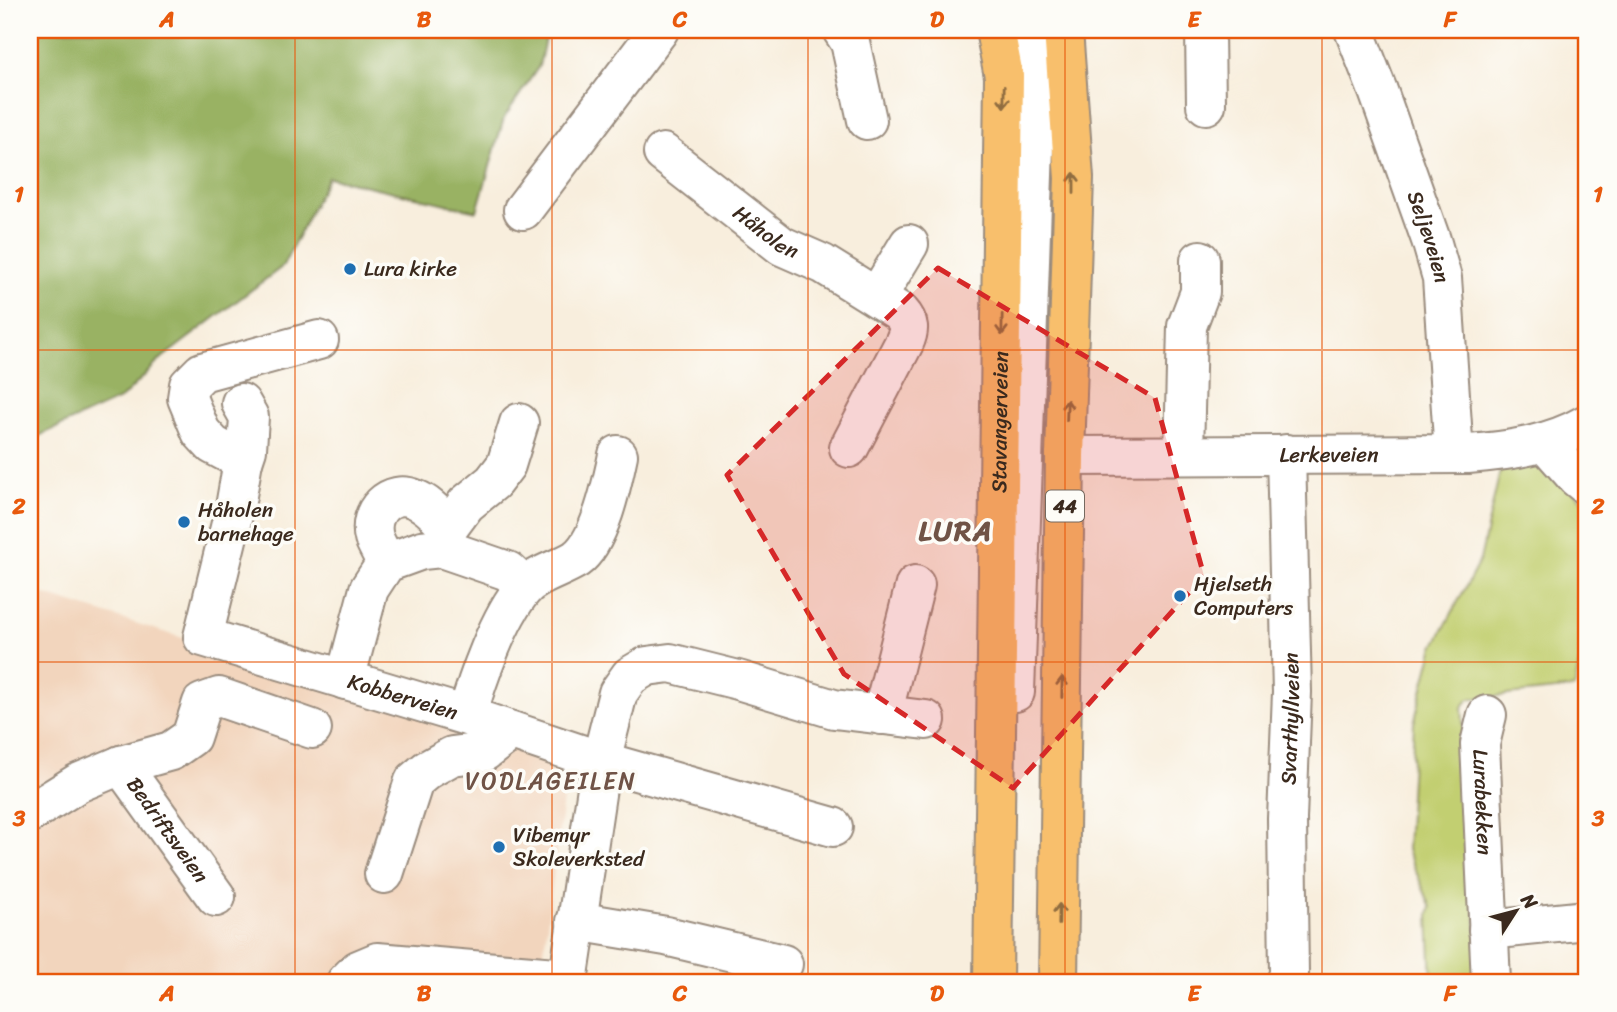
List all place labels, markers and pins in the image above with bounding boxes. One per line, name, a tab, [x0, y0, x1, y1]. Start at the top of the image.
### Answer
place label: Lura kirke	[364, 250, 457, 288]
marker: Lura kirke	[342, 261, 358, 277]
place label: Håholen barnehage	[198, 491, 294, 553]
marker: Håholen barnehage	[176, 514, 192, 530]
place label: Hjelseth Computers	[1194, 565, 1293, 627]
marker: Hjelseth Computers	[1172, 588, 1188, 604]
place label: Vibemyr Skoleverksted	[513, 816, 646, 878]
marker: Vibemyr Skoleverksted	[491, 839, 507, 855]

